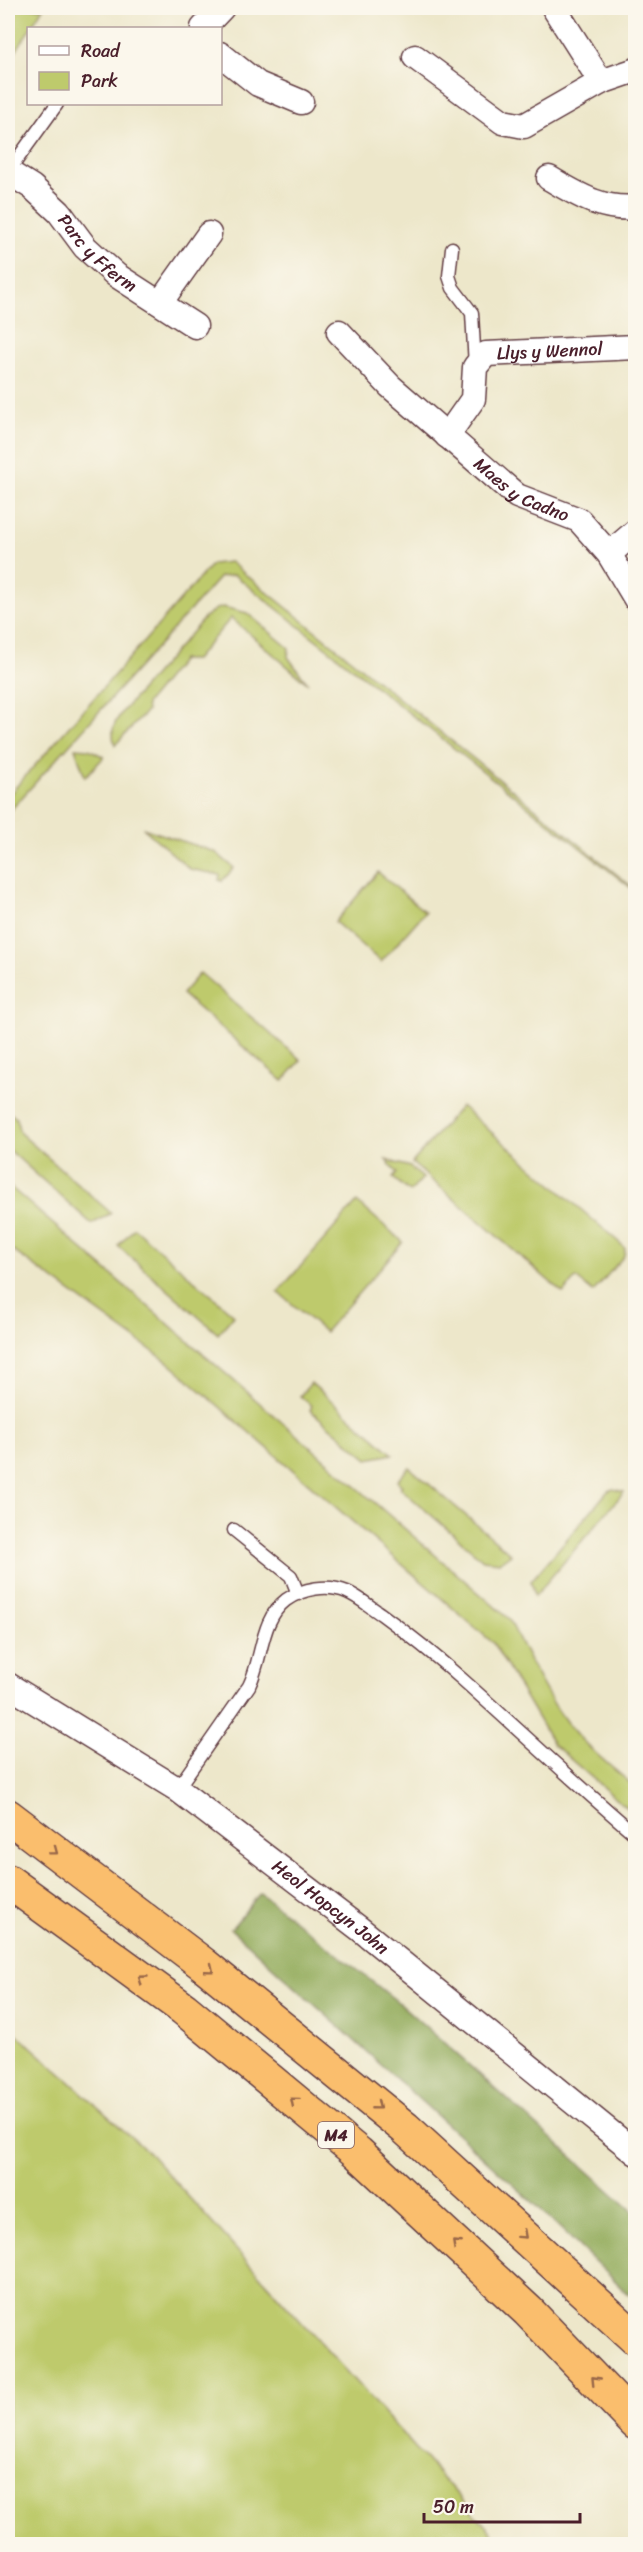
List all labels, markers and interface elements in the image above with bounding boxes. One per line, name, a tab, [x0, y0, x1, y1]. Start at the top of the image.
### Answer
legend	[27, 27, 222, 105]
text: Road	[81, 35, 121, 67]
text: Park	[81, 65, 118, 97]
street label: Parc y Fferm	[49, 207, 144, 301]
street label: Llys y Wennol	[496, 333, 604, 369]
street label: Maes y Cadno	[466, 449, 574, 531]
one-way arrow	[48, 1844, 59, 1855]
street label: Heol Hopcyn John	[265, 1851, 397, 1963]
one-way arrow	[203, 1962, 214, 1973]
one-way arrow	[138, 1975, 149, 1986]
one-way arrow	[290, 2097, 301, 2108]
one-way arrow	[370, 2098, 381, 2109]
road number: M4	[318, 2122, 354, 2148]
one-way arrow	[516, 2228, 527, 2239]
one-way arrow	[452, 2240, 463, 2251]
one-way arrow	[591, 2377, 602, 2387]
scale bar	[424, 2486, 580, 2524]
text: 50 m	[433, 2491, 474, 2523]

